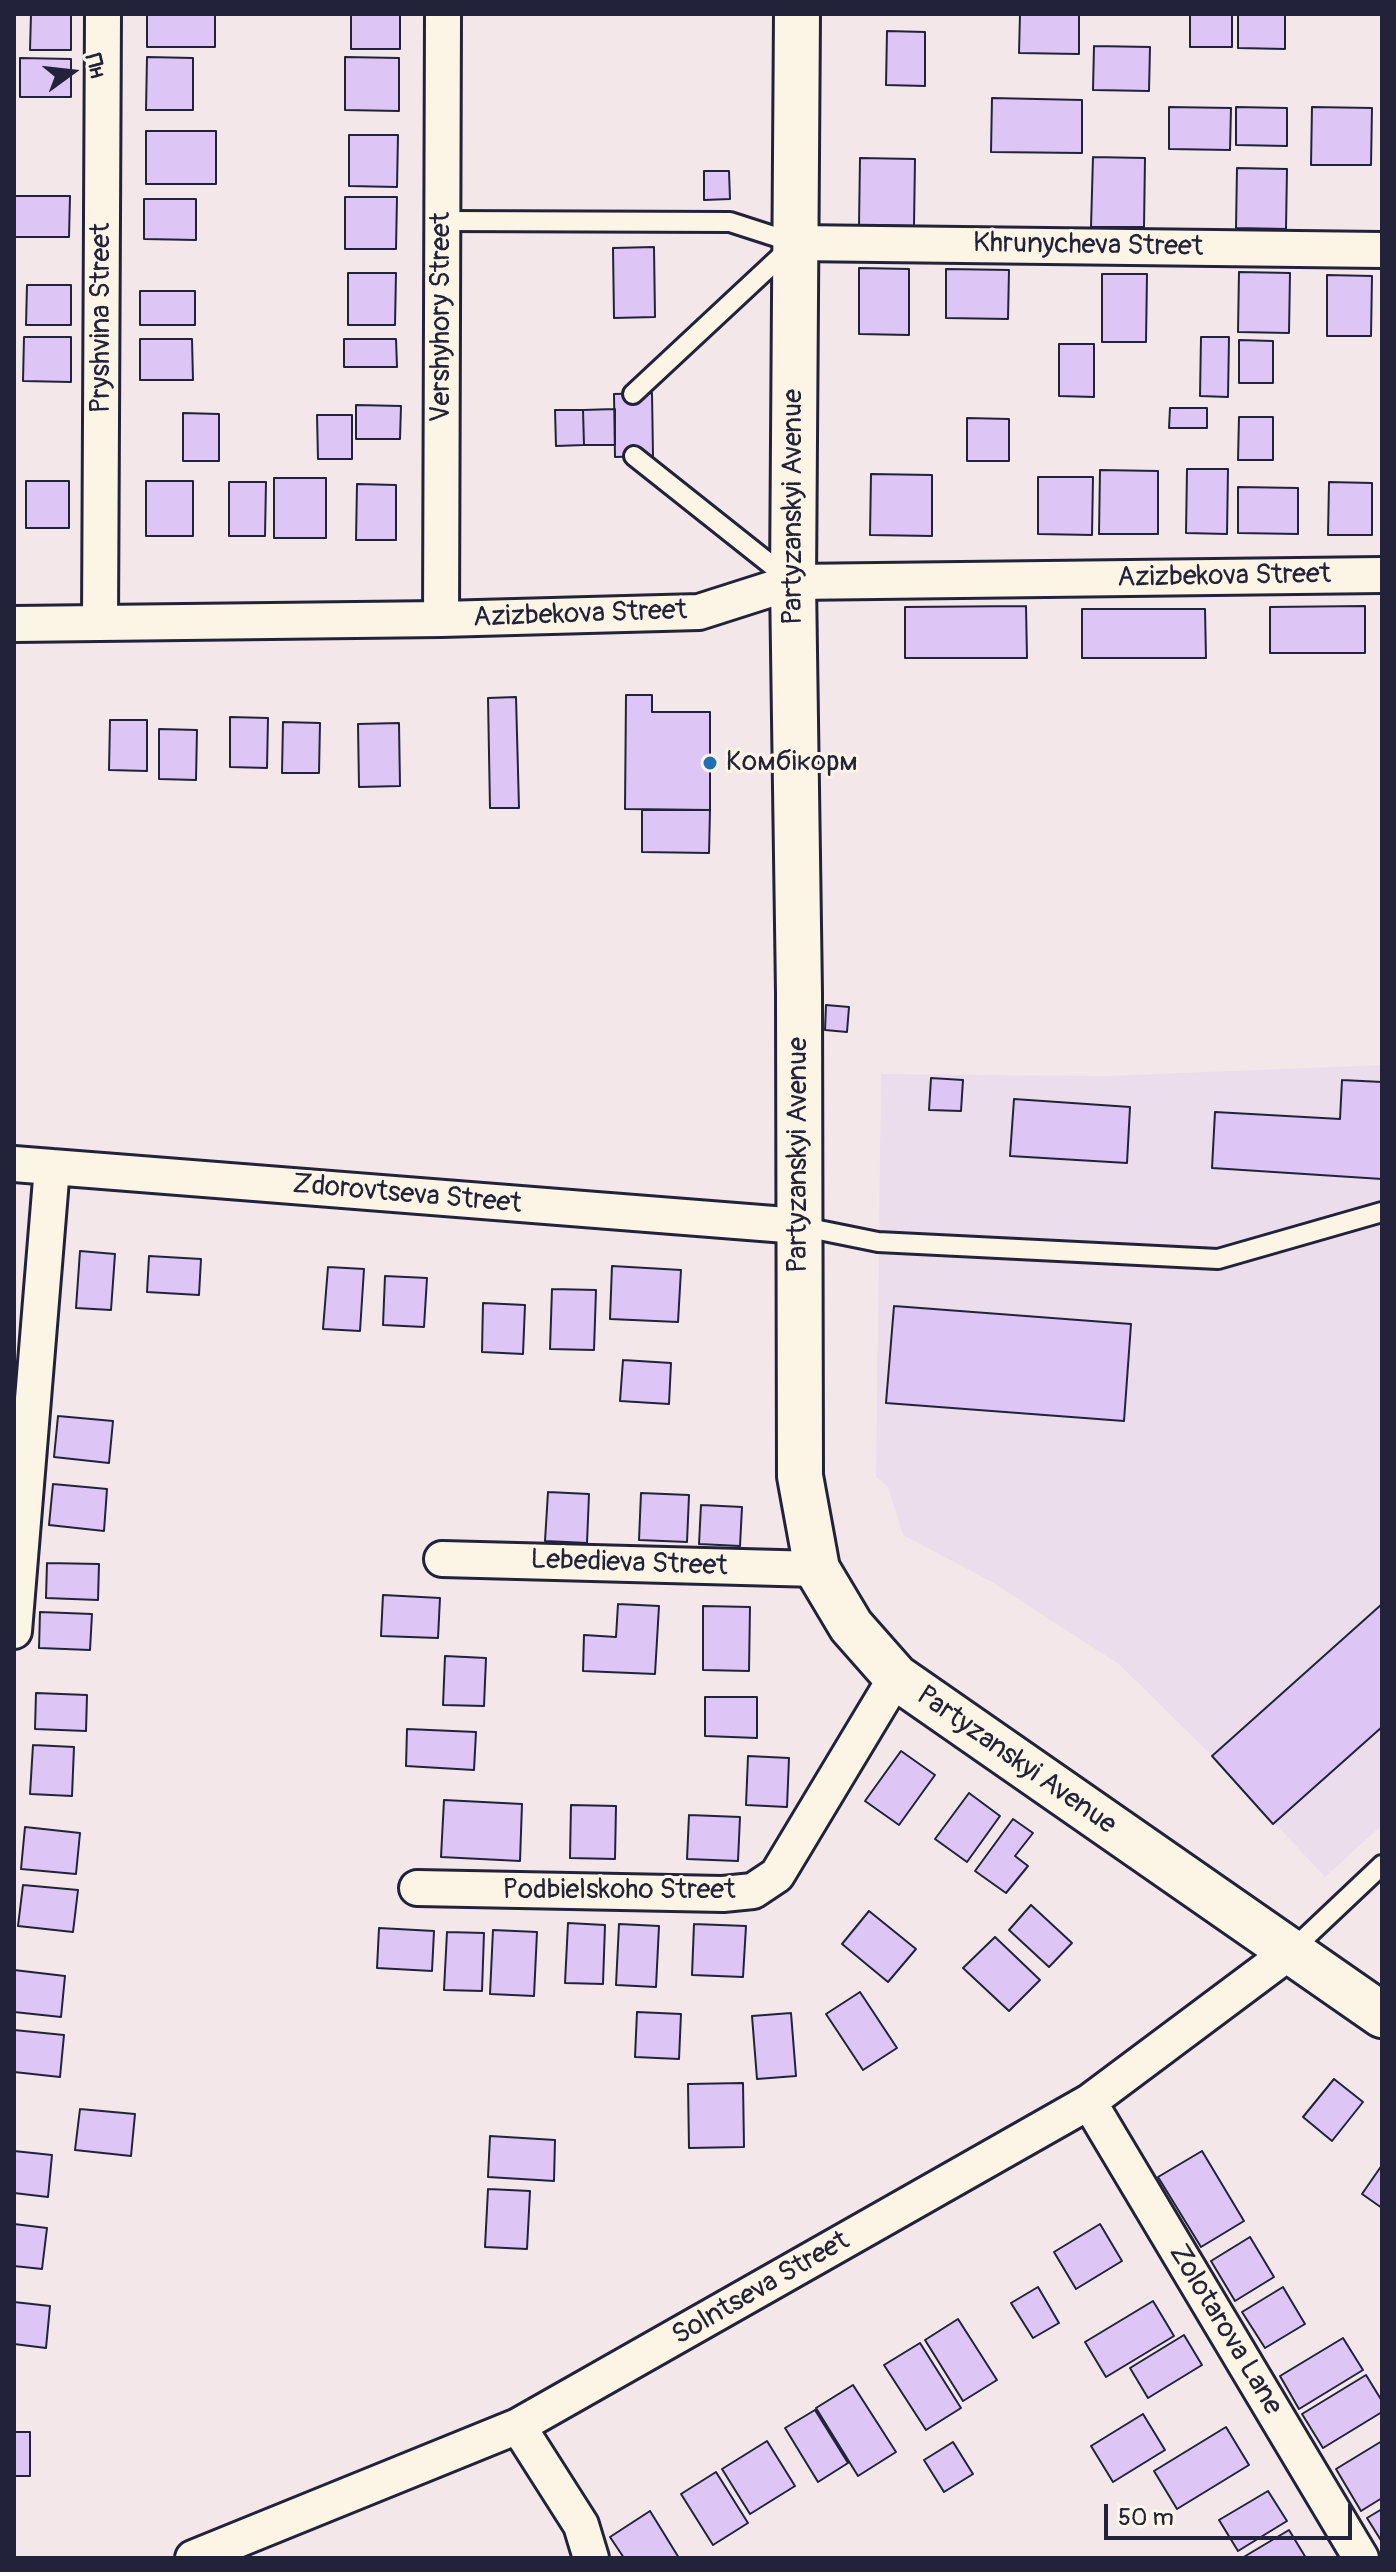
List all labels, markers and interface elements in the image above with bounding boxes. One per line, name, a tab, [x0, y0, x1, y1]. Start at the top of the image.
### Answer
north arrow	[32, 32, 112, 112]
text: Пн	[79, 50, 112, 81]
street label: Vershyhory Street	[425, 212, 459, 422]
street label: Pryshvina Street	[85, 223, 119, 413]
street label: Khrunycheva Street	[973, 227, 1203, 265]
street label: Partyzanskyi Avenue	[777, 389, 811, 625]
street label: Azizbekova Street	[1117, 558, 1331, 596]
street label: Azizbekova Street	[473, 594, 687, 636]
place label: Комбікорм	[726, 746, 858, 780]
marker: Комбікорм	[701, 754, 719, 772]
street label: Partyzanskyi Avenue	[782, 1037, 816, 1273]
street label: Zdorovtseva Street	[291, 1168, 523, 1222]
street label: Lebedieva Street	[530, 1544, 728, 1584]
street label: Partyzanskyi Avenue	[910, 1680, 1122, 1842]
street label: Podbielskoho Street	[503, 1874, 735, 1908]
street label: Solntseva Street	[667, 2225, 855, 2353]
street label: Zolotarova Lane	[1161, 2239, 1289, 2421]
scale bar	[1108, 2488, 1356, 2538]
text: 50 m	[1118, 2503, 1174, 2532]

